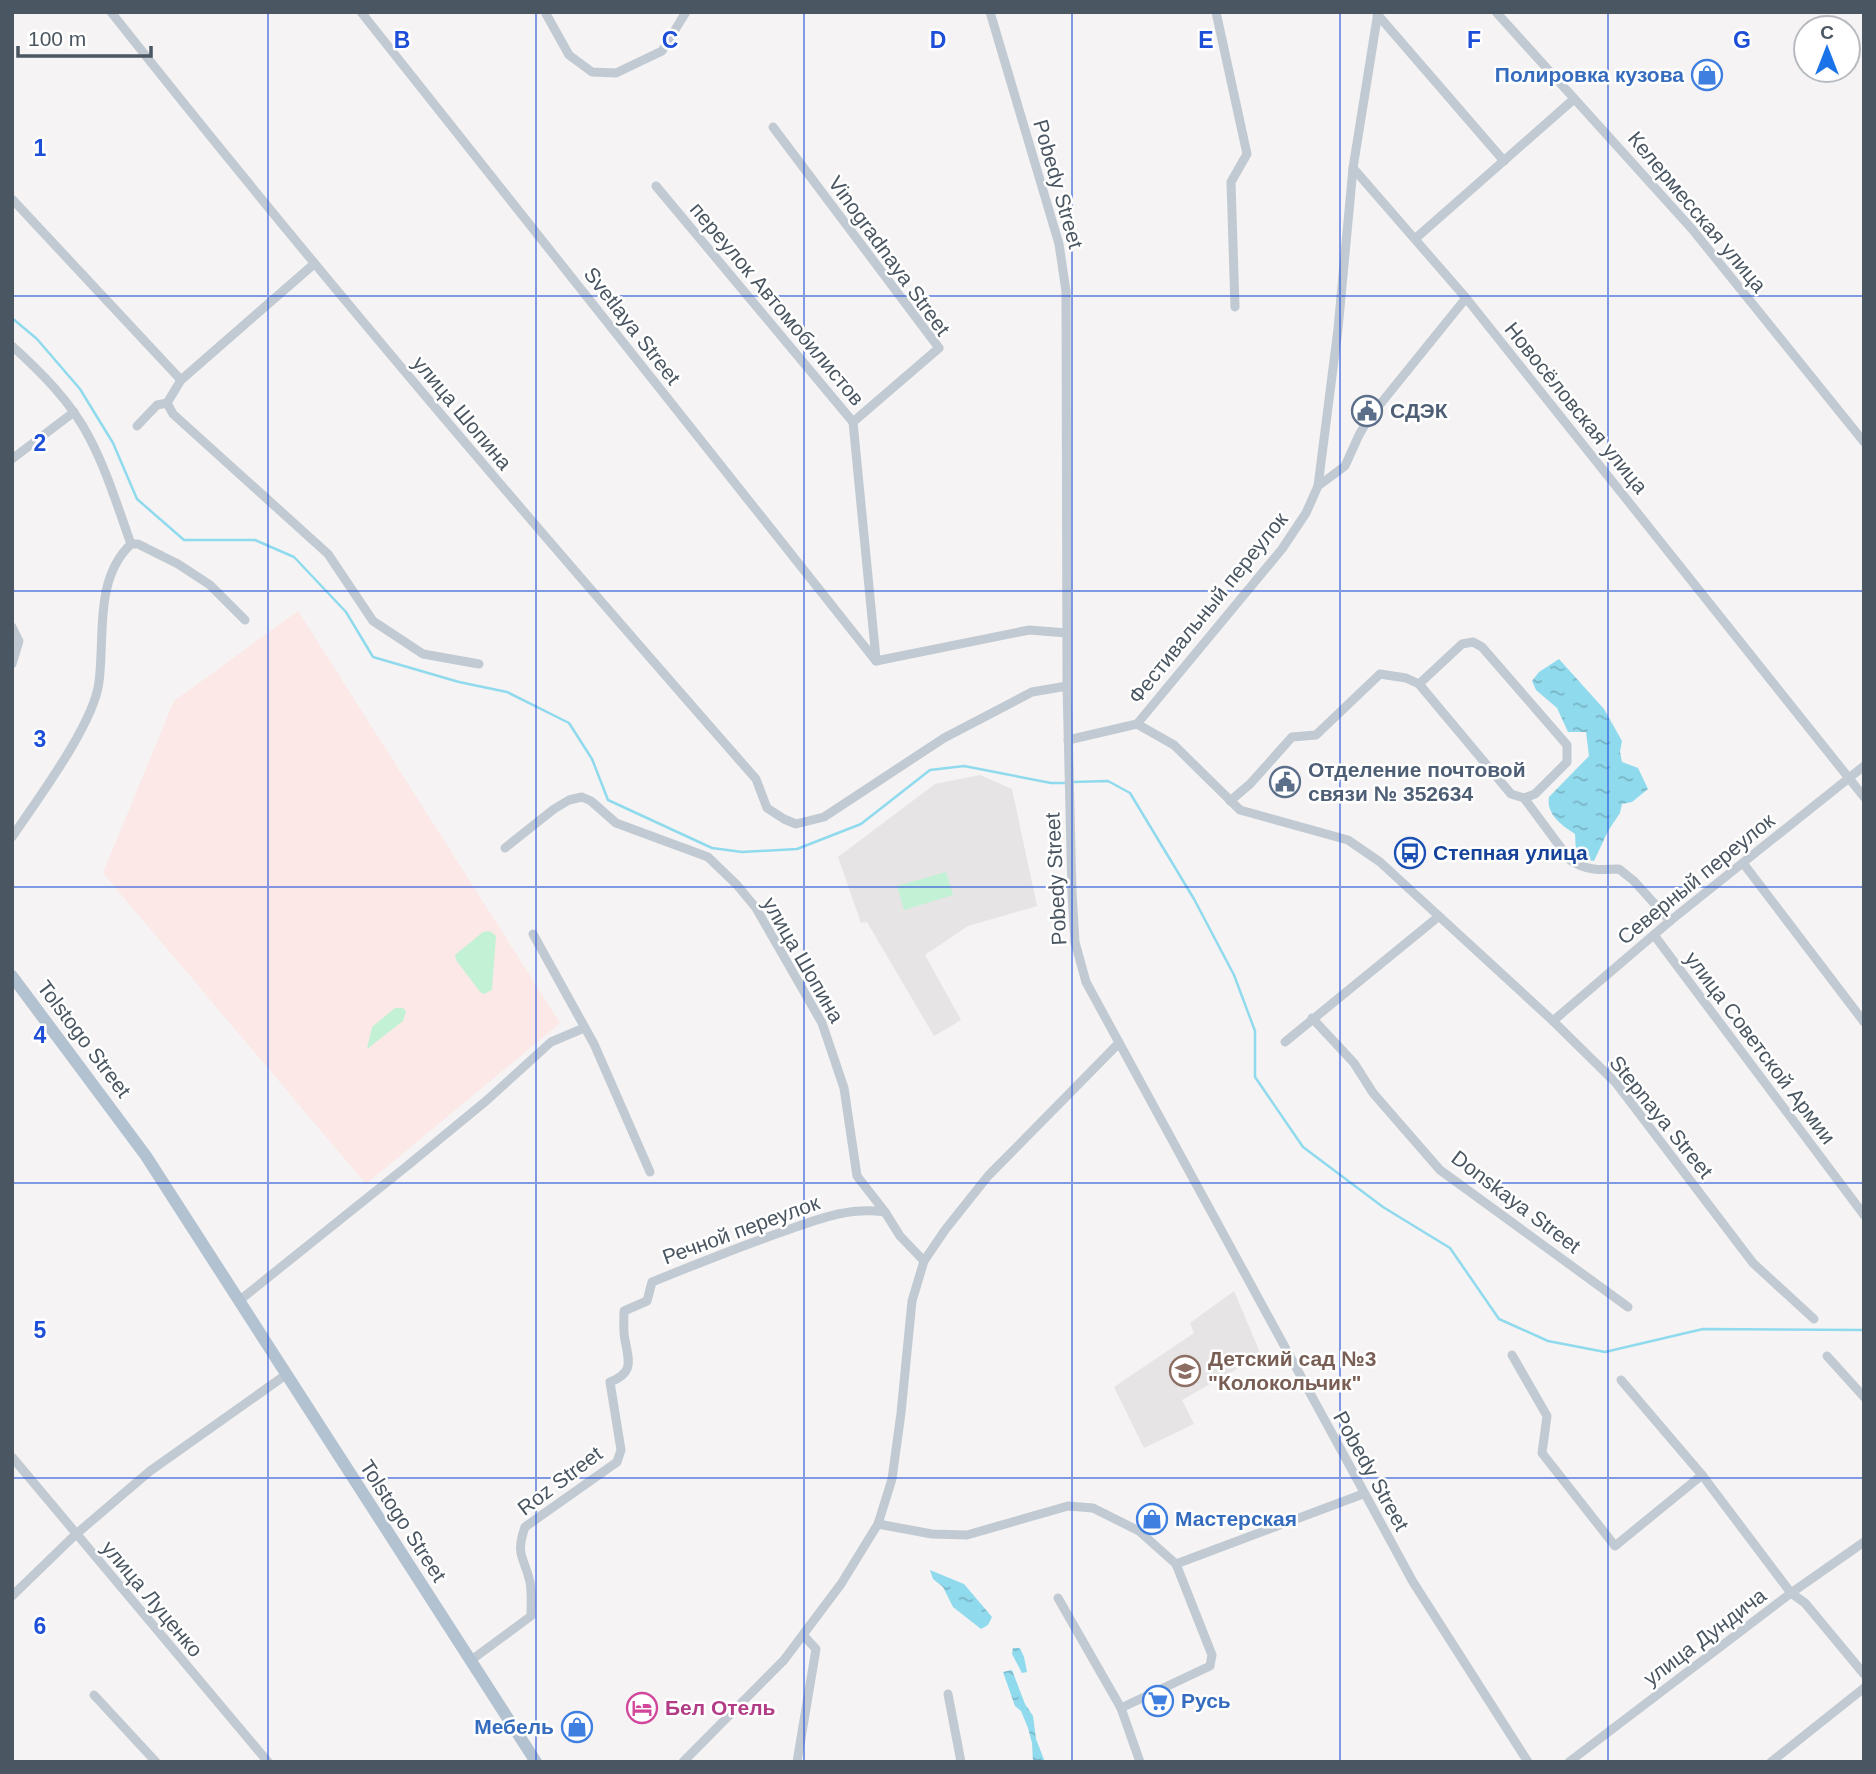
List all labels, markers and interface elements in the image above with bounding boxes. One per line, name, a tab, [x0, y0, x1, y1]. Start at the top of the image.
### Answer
scale bar	[18, 14, 150, 58]
north arrow	[1792, 14, 1862, 84]
text: С	[1820, 22, 1834, 43]
text: 100 m	[28, 27, 86, 50]
text: B	[394, 27, 410, 53]
text: C	[662, 27, 678, 53]
text: D	[930, 27, 946, 53]
text: E	[1198, 27, 1214, 53]
text: F	[1467, 27, 1481, 53]
text: G	[1733, 27, 1751, 53]
shop icon: Полировка кузова	[1690, 58, 1724, 92]
place label: Полировка кузова	[1495, 63, 1684, 86]
street label: Pobedy Street	[1029, 117, 1088, 251]
street label: Келермесская улица	[1624, 127, 1771, 297]
text: 1	[34, 135, 47, 161]
street label: Vinogradnaya Street	[824, 172, 955, 340]
street label: переулок Автомобилистов	[686, 198, 869, 410]
street label: Svetlaya Street	[579, 263, 685, 389]
street label: Новосёловская улица	[1500, 317, 1653, 498]
street label: улица Шопина	[408, 351, 517, 474]
public building icon: СДЭК	[1350, 394, 1384, 428]
place label: СДЭК	[1390, 399, 1448, 422]
text: 2	[34, 430, 46, 456]
street label: Фестивальный переулок	[1123, 507, 1292, 708]
text: 3	[34, 726, 46, 752]
place label: Отделение почтовой связи № 352634	[1308, 758, 1526, 805]
public building icon: Отделение почтовой связи № 352634	[1268, 765, 1302, 799]
street label: Северный переулок	[1613, 808, 1779, 949]
street label: Pobedy Street	[1041, 812, 1070, 946]
bus stop icon: Степная улица	[1393, 836, 1427, 870]
place label: Степная улица	[1433, 841, 1588, 864]
street label: улица Шопина	[758, 893, 849, 1027]
street label: улица Советской Армии	[1681, 947, 1840, 1148]
street label: Tolstogo Street	[33, 976, 136, 1102]
text: 4	[34, 1022, 47, 1048]
street label: Stepnaya Street	[1605, 1051, 1718, 1183]
street label: Donskaya Street	[1447, 1146, 1585, 1258]
street label: Речной переулок	[659, 1190, 823, 1269]
text: 5	[34, 1317, 47, 1343]
place label: Детский сад №3 "Колокольчик"	[1208, 1347, 1376, 1394]
school or university icon: Детский сад №3 "Колокольчик"	[1168, 1354, 1202, 1388]
street label: Pobedy Street	[1329, 1407, 1414, 1535]
street label: Roz Street	[513, 1441, 606, 1520]
street label: Tolstogo Street	[356, 1456, 451, 1586]
shop icon: Мастерская	[1135, 1502, 1169, 1536]
place label: Мастерская	[1175, 1507, 1297, 1530]
street label: улица Луценко	[97, 1536, 208, 1661]
street label: улица Дундича	[1639, 1583, 1771, 1690]
text: 6	[34, 1613, 46, 1639]
supermarket icon: Русь	[1141, 1684, 1175, 1718]
place label: Русь	[1181, 1689, 1231, 1712]
hotel icon: Бел Отель	[625, 1691, 659, 1725]
place label: Бел Отель	[665, 1696, 776, 1719]
shop icon: Мебель	[560, 1710, 594, 1744]
place label: Мебель	[474, 1715, 554, 1738]

